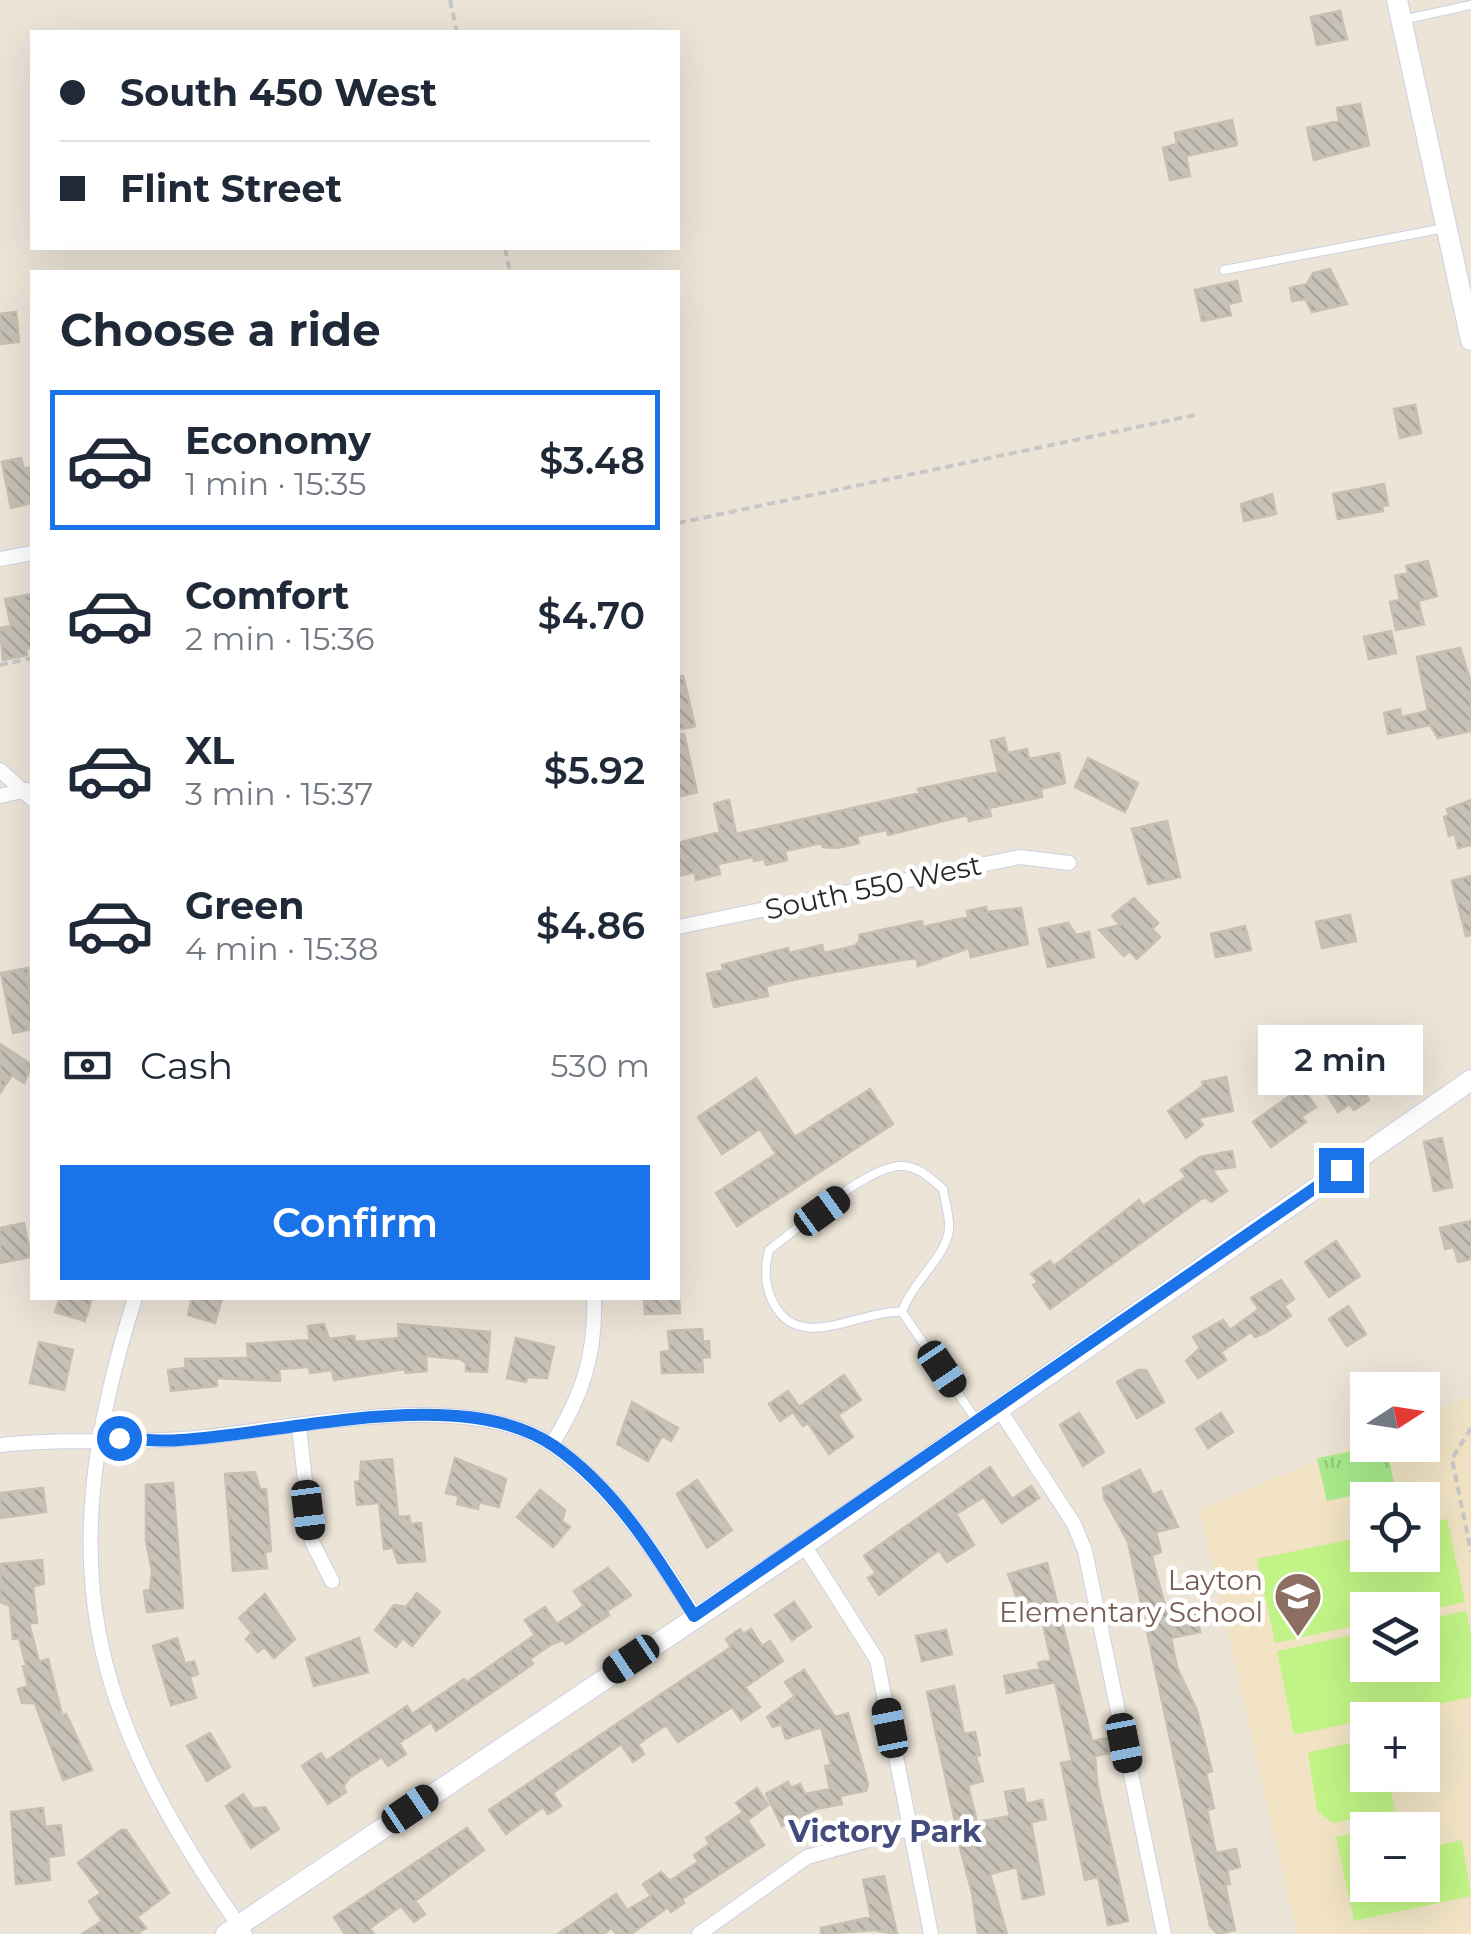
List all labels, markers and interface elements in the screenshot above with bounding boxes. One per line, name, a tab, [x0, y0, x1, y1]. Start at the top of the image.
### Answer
text: South 450 West	[120, 69, 437, 116]
text: Flint Street	[120, 165, 342, 212]
text: Choose a ride	[60, 302, 381, 357]
icon: car	[65, 415, 155, 505]
text: Economy	[185, 417, 371, 464]
text: $3.48	[539, 437, 645, 484]
text: 1 min · 15:35	[185, 464, 366, 503]
icon: car	[65, 570, 155, 660]
text: Comfort	[185, 572, 349, 619]
text: $4.70	[538, 592, 645, 639]
text: 2 min · 15:36	[185, 619, 375, 658]
icon: car	[65, 725, 155, 815]
text: XL	[185, 727, 234, 774]
text: $5.92	[544, 747, 645, 794]
text: 3 min · 15:37	[185, 774, 373, 813]
street label: South 550 West	[762, 847, 984, 927]
icon: car	[65, 880, 155, 970]
text: Green	[185, 882, 305, 929]
text: $4.86	[536, 902, 645, 949]
text: 4 min · 15:38	[185, 929, 378, 968]
callout: 2 min	[1258, 1025, 1424, 1095]
icon: cash	[60, 1038, 115, 1093]
text: 2 min	[1294, 1040, 1387, 1079]
text: Cash	[140, 1042, 233, 1089]
text: 530 m	[550, 1046, 650, 1085]
route end	[1319, 1148, 1364, 1193]
button: Confirm	[60, 1165, 650, 1280]
car	[789, 1181, 855, 1241]
car	[913, 1336, 971, 1402]
north arrow	[1350, 1372, 1440, 1462]
map controls	[1350, 1372, 1440, 1902]
route start	[97, 1416, 142, 1461]
car	[289, 1478, 327, 1542]
button: locate	[1350, 1482, 1440, 1572]
place label: Layton Elementary School	[999, 1563, 1263, 1629]
school or university icon: Layton Elementary School	[1272, 1570, 1324, 1638]
button: layers	[1350, 1592, 1440, 1682]
car	[598, 1630, 664, 1688]
car	[870, 1696, 910, 1760]
button: +	[1350, 1702, 1440, 1792]
car	[1104, 1711, 1144, 1775]
car	[377, 1780, 443, 1838]
button: −	[1350, 1812, 1440, 1902]
district label: Victory Park	[787, 1813, 982, 1850]

